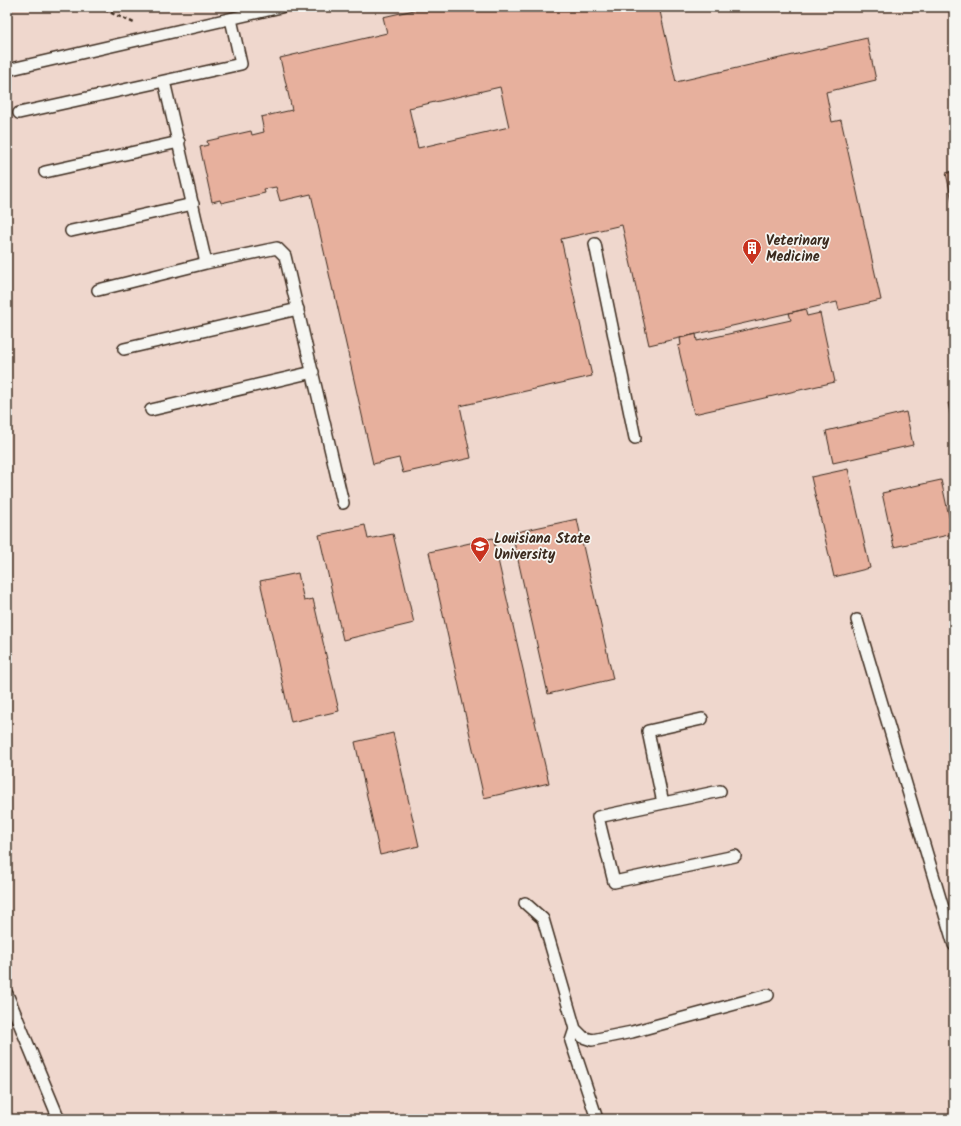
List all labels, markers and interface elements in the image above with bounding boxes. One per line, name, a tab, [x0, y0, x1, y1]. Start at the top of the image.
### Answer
place label: Veterinary Medicine	[766, 230, 830, 268]
building icon: Veterinary Medicine	[741, 237, 763, 265]
place label: Louisiana State University	[494, 528, 591, 566]
school or university icon: Louisiana State University	[469, 535, 491, 563]

